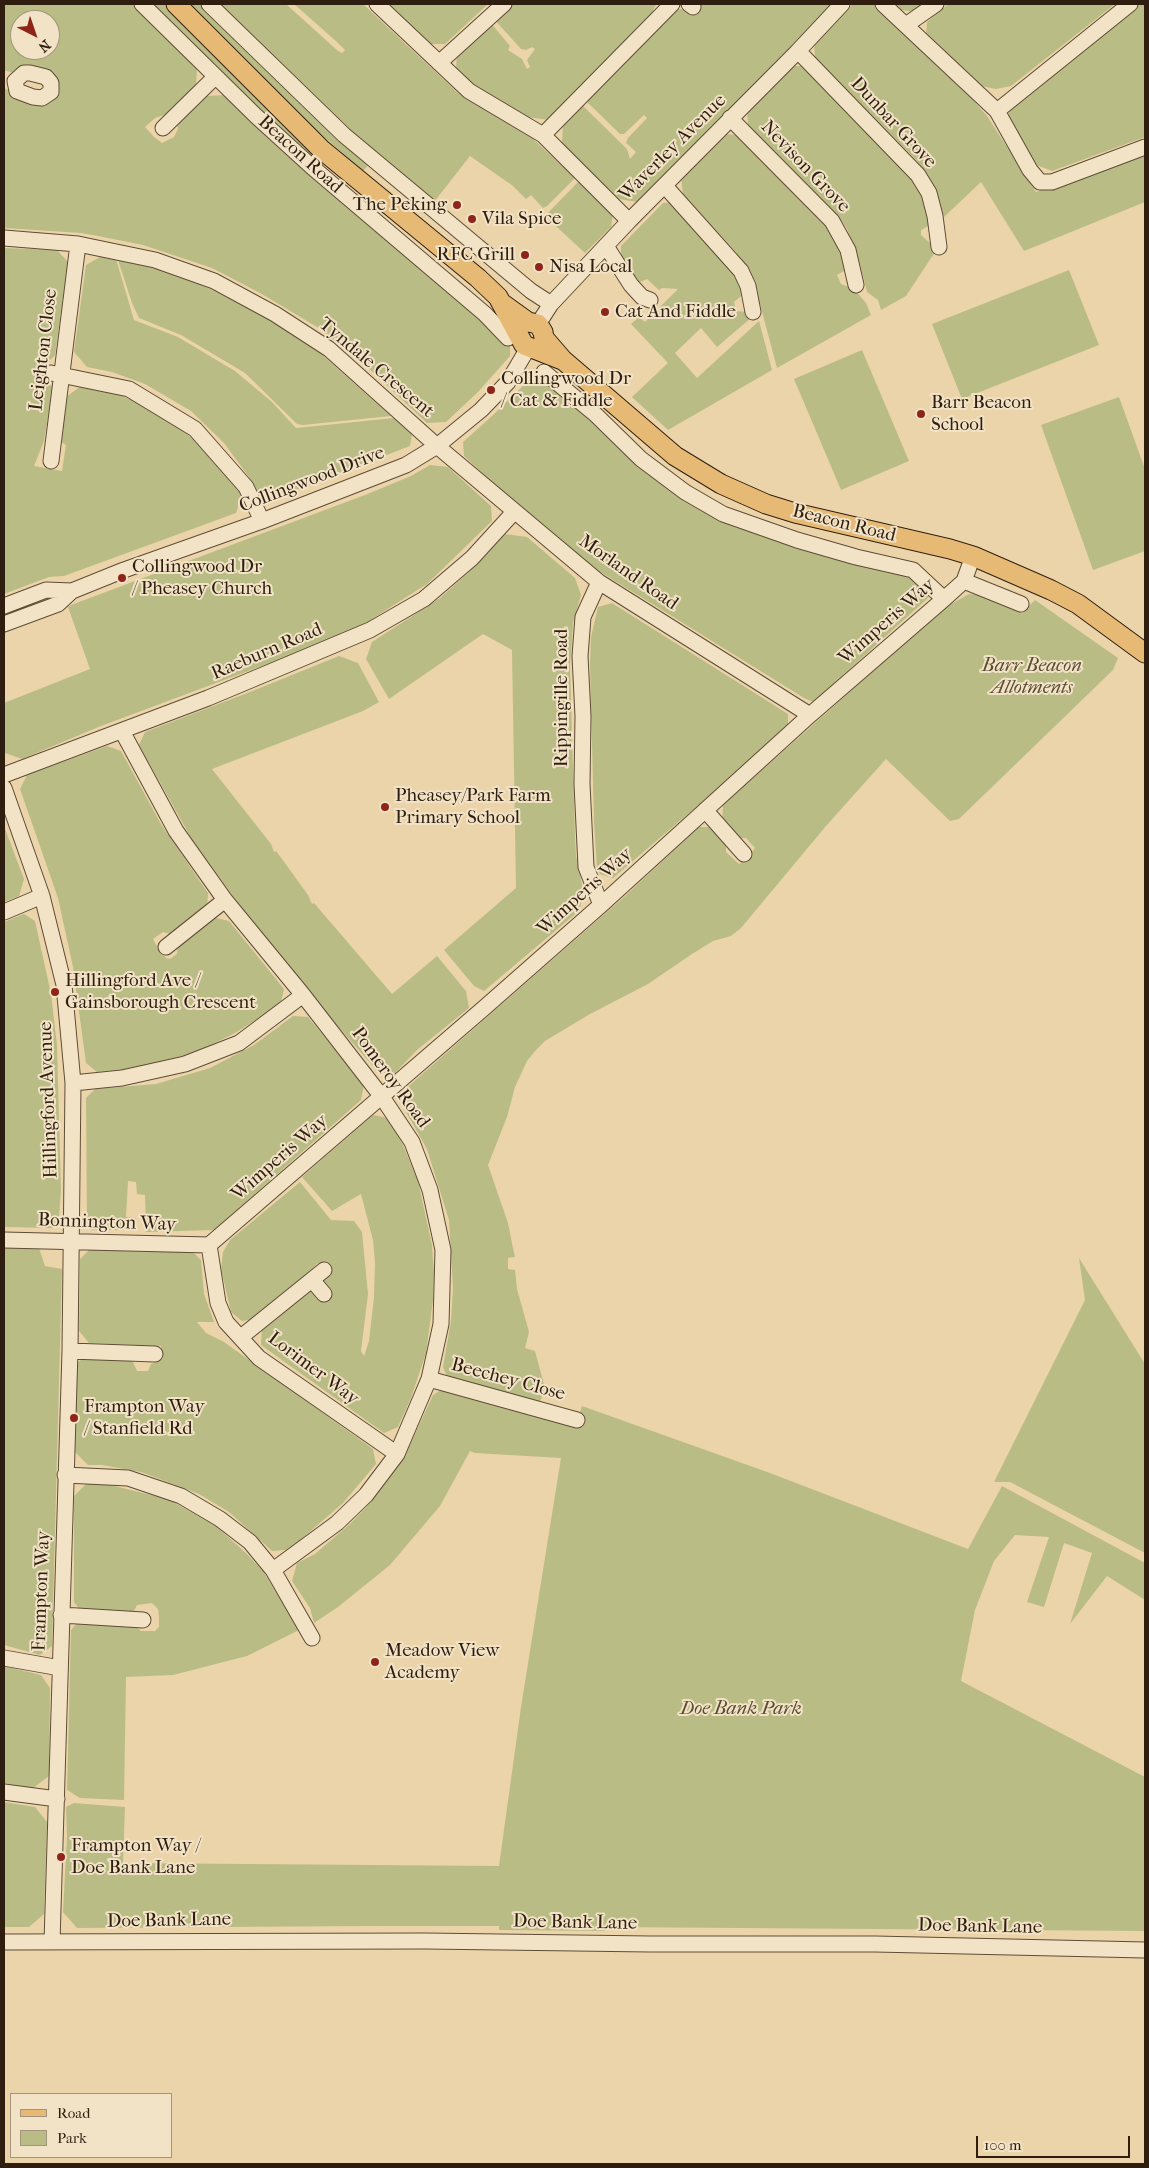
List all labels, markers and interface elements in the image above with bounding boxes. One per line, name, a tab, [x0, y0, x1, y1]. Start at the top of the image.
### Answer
north arrow	[10, 10, 60, 60]
text: N	[35, 36, 54, 56]
street label: Dunbar Grove	[845, 73, 941, 173]
street label: Waverley Avenue	[615, 90, 731, 206]
street label: Beacon Road	[253, 111, 347, 199]
street label: Nevison Grove	[755, 116, 855, 218]
place label: The Peking	[353, 194, 447, 216]
marker: The Peking	[451, 199, 463, 211]
place label: Vila Spice	[482, 208, 561, 230]
marker: Vila Spice	[466, 213, 478, 225]
place label: RFC Grill	[437, 244, 515, 266]
marker: RFC Grill	[519, 249, 531, 261]
place label: Nisa Local	[549, 256, 632, 278]
marker: Nisa Local	[533, 261, 545, 273]
street label: Leighton Close	[25, 288, 63, 412]
place label: Cat And Fiddle	[615, 301, 736, 323]
marker: Cat And Fiddle	[599, 306, 611, 318]
street label: Tyndale Crescent	[314, 313, 438, 423]
place label: Collingwood Dr / Cat & Fiddle	[501, 368, 631, 412]
marker: Collingwood Dr / Cat & Fiddle	[485, 384, 497, 396]
place label: Barr Beacon School	[931, 392, 1032, 436]
marker: Barr Beacon School	[915, 408, 927, 420]
street label: Collingwood Drive	[236, 442, 388, 518]
street label: Beacon Road	[790, 500, 898, 548]
street label: Morland Road	[574, 530, 682, 616]
place label: Collingwood Dr / Pheasey Church	[132, 556, 272, 600]
marker: Collingwood Dr / Pheasey Church	[116, 572, 128, 584]
street label: Wimperis Way	[834, 574, 940, 670]
street label: Raeburn Road	[208, 618, 326, 686]
street label: Rippingille Road	[551, 629, 573, 767]
park label: Barr Beacon Allotments	[982, 655, 1082, 699]
place label: Pheasey/Park Farm Primary School	[395, 785, 551, 829]
marker: Pheasey/Park Farm Primary School	[379, 801, 391, 813]
street label: Wimperis Way	[533, 843, 637, 941]
place label: Hillingford Ave / Gainsborough Crescent	[65, 970, 256, 1014]
marker: Hillingford Ave / Gainsborough Crescent	[49, 986, 61, 998]
street label: Hillingford Avenue	[35, 1021, 63, 1179]
street label: Pomeroy Road	[346, 1023, 434, 1133]
street label: Wimperis Way	[227, 1110, 333, 1206]
street label: Bonnington Way	[37, 1209, 177, 1237]
street label: Lorimer Way	[263, 1327, 363, 1411]
street label: Beechey Close	[448, 1354, 568, 1406]
place label: Frampton Way / Stanfield Rd	[84, 1396, 205, 1440]
marker: Frampton Way / Stanfield Rd	[68, 1412, 80, 1424]
street label: Frampton Way	[29, 1530, 55, 1652]
place label: Meadow View Academy	[385, 1640, 499, 1684]
marker: Meadow View Academy	[369, 1656, 381, 1668]
park label: Doe Bank Park	[680, 1698, 802, 1720]
place label: Frampton Way / Doe Bank Lane	[71, 1835, 200, 1879]
marker: Frampton Way / Doe Bank Lane	[55, 1851, 67, 1863]
street label: Doe Bank Lane	[107, 1909, 231, 1933]
street label: Doe Bank Lane	[513, 1911, 637, 1935]
street label: Doe Bank Lane	[918, 1915, 1042, 1939]
legend	[10, 2093, 172, 2158]
text: Road	[57, 2104, 90, 2122]
scale bar	[979, 2126, 1133, 2158]
text: Park	[57, 2129, 87, 2147]
text: 100 m	[984, 2136, 1022, 2154]

